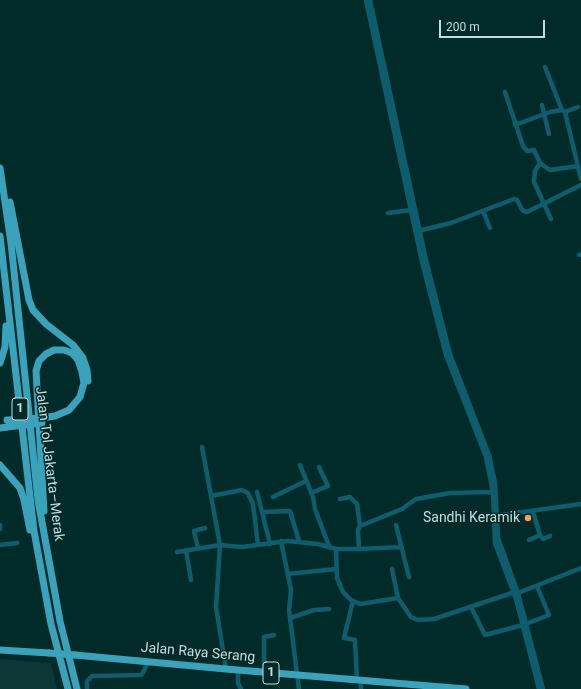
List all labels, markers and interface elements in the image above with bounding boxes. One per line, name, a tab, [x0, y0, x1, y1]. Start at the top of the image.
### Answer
scale bar	[441, 12, 547, 38]
text: 200 m	[446, 20, 480, 34]
street label: Jalan Tol Jakarta–Merak	[31, 386, 67, 542]
road number: 1	[12, 398, 28, 420]
place label: Sandhi Keramik	[423, 510, 520, 526]
marker: Sandhi Keramik	[523, 513, 533, 523]
street label: Jalan Raya Serang	[140, 640, 256, 666]
road number: 1	[263, 662, 279, 684]

